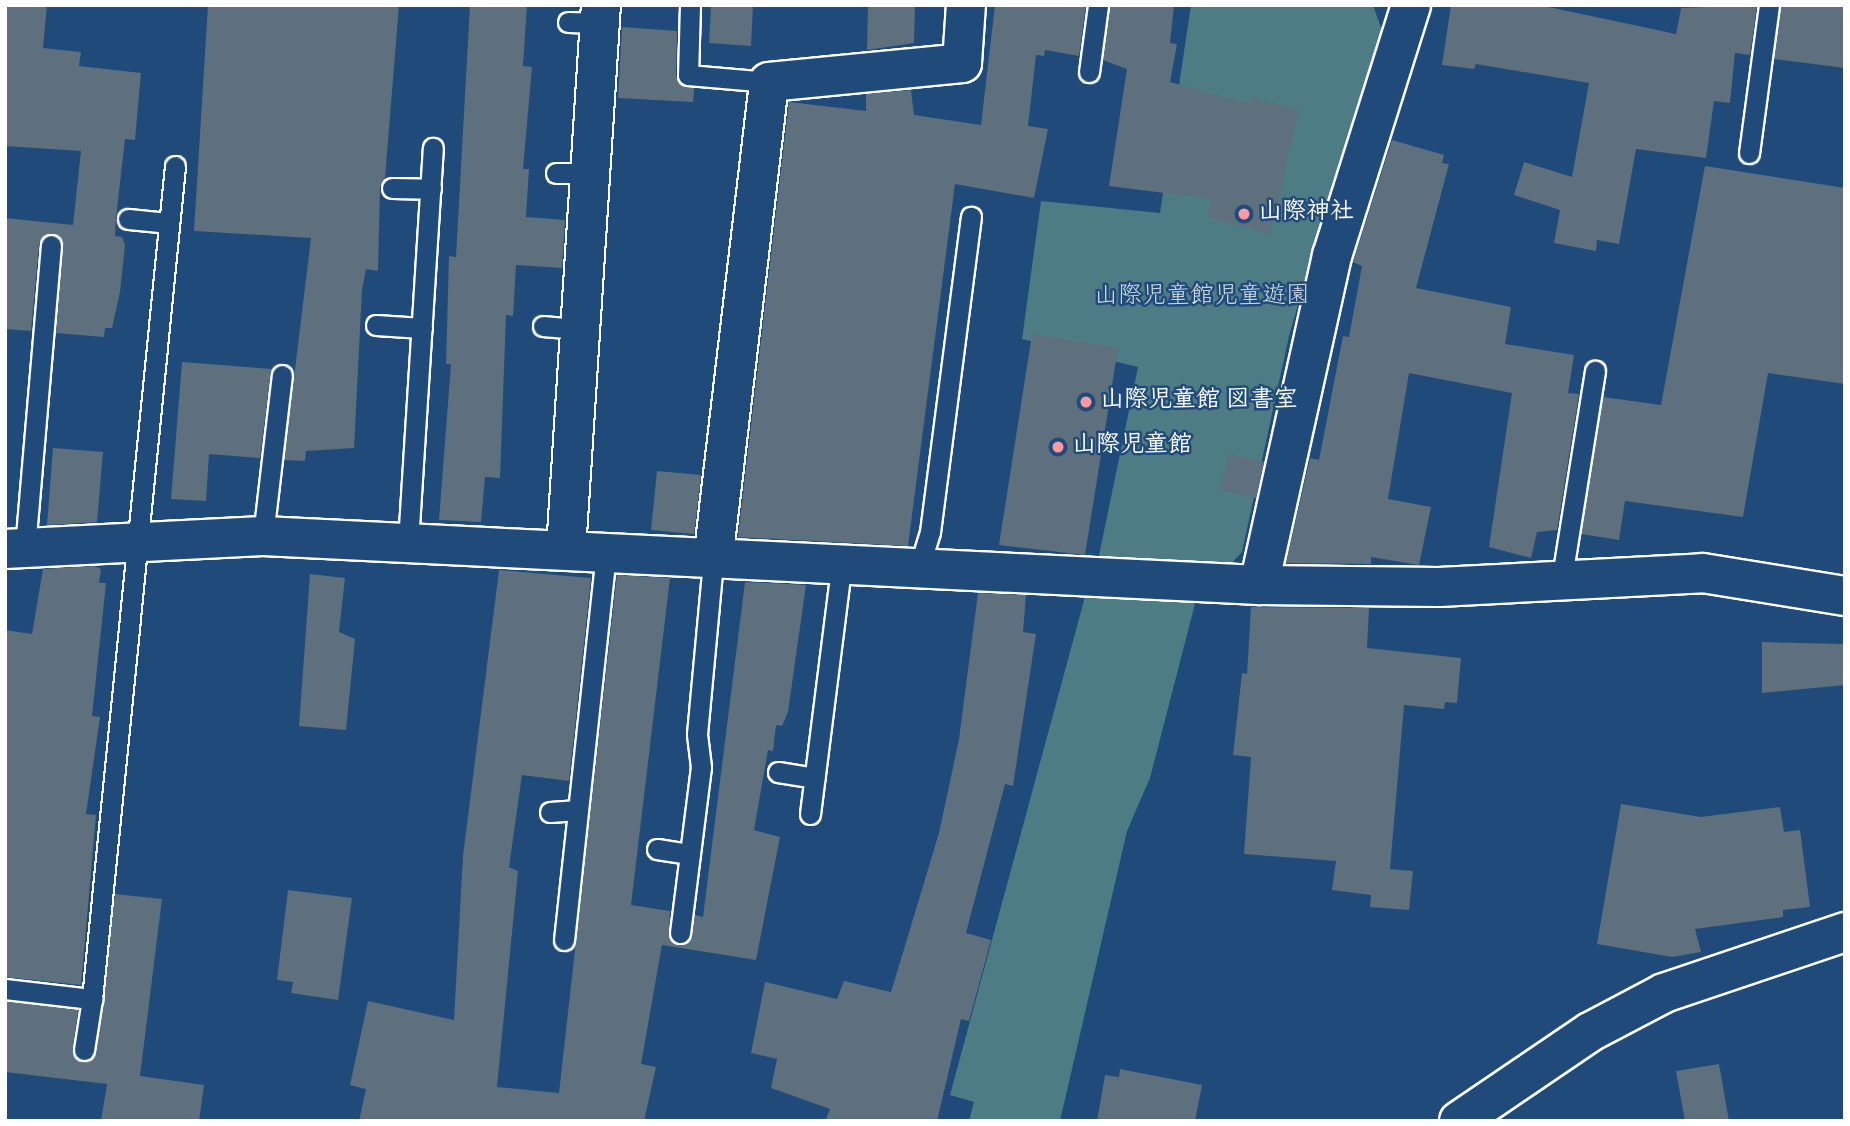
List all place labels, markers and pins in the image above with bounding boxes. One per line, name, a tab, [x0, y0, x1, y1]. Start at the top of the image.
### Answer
place label: 山際神社	[1258, 200, 1354, 228]
marker: 山際神社	[1236, 206, 1252, 222]
place label: 山際児童館 図書室	[1100, 388, 1298, 416]
marker: 山際児童館 図書室	[1078, 394, 1094, 410]
place label: 山際児童館	[1072, 433, 1192, 461]
marker: 山際児童館	[1050, 439, 1066, 455]

